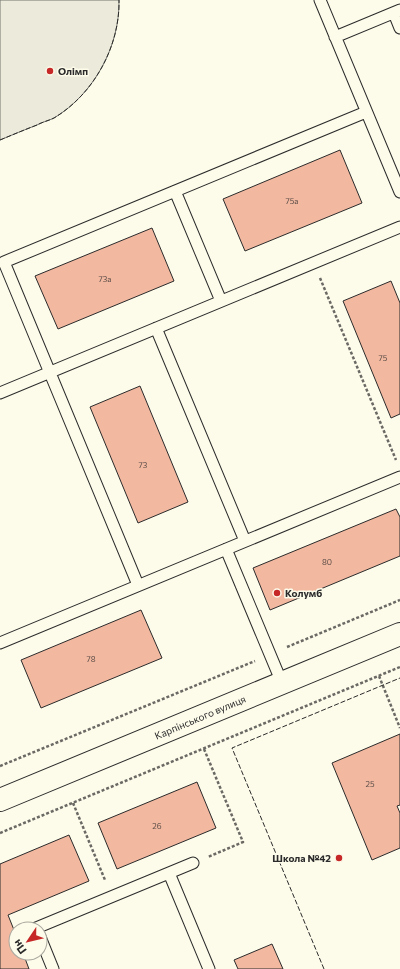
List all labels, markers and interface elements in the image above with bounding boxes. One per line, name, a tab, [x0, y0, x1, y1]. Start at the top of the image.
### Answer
place label: Олімп	[58, 65, 88, 77]
marker: Олімп	[45, 66, 55, 76]
house number: 75а	[286, 196, 298, 206]
house number: 73а	[99, 274, 111, 284]
house number: 75	[379, 353, 388, 363]
house number: 73	[139, 460, 148, 470]
house number: 80	[322, 557, 332, 567]
place label: Колумб	[285, 587, 322, 599]
marker: Колумб	[272, 588, 282, 598]
house number: 78	[86, 654, 96, 664]
street label: Карпінського вулиця	[153, 692, 247, 742]
house number: 25	[365, 779, 375, 789]
house number: 26	[152, 821, 162, 831]
place label: Школа №42	[272, 852, 331, 864]
marker: Школа №42	[334, 853, 344, 863]
north arrow	[8, 921, 48, 961]
text: Пн	[10, 937, 29, 957]

